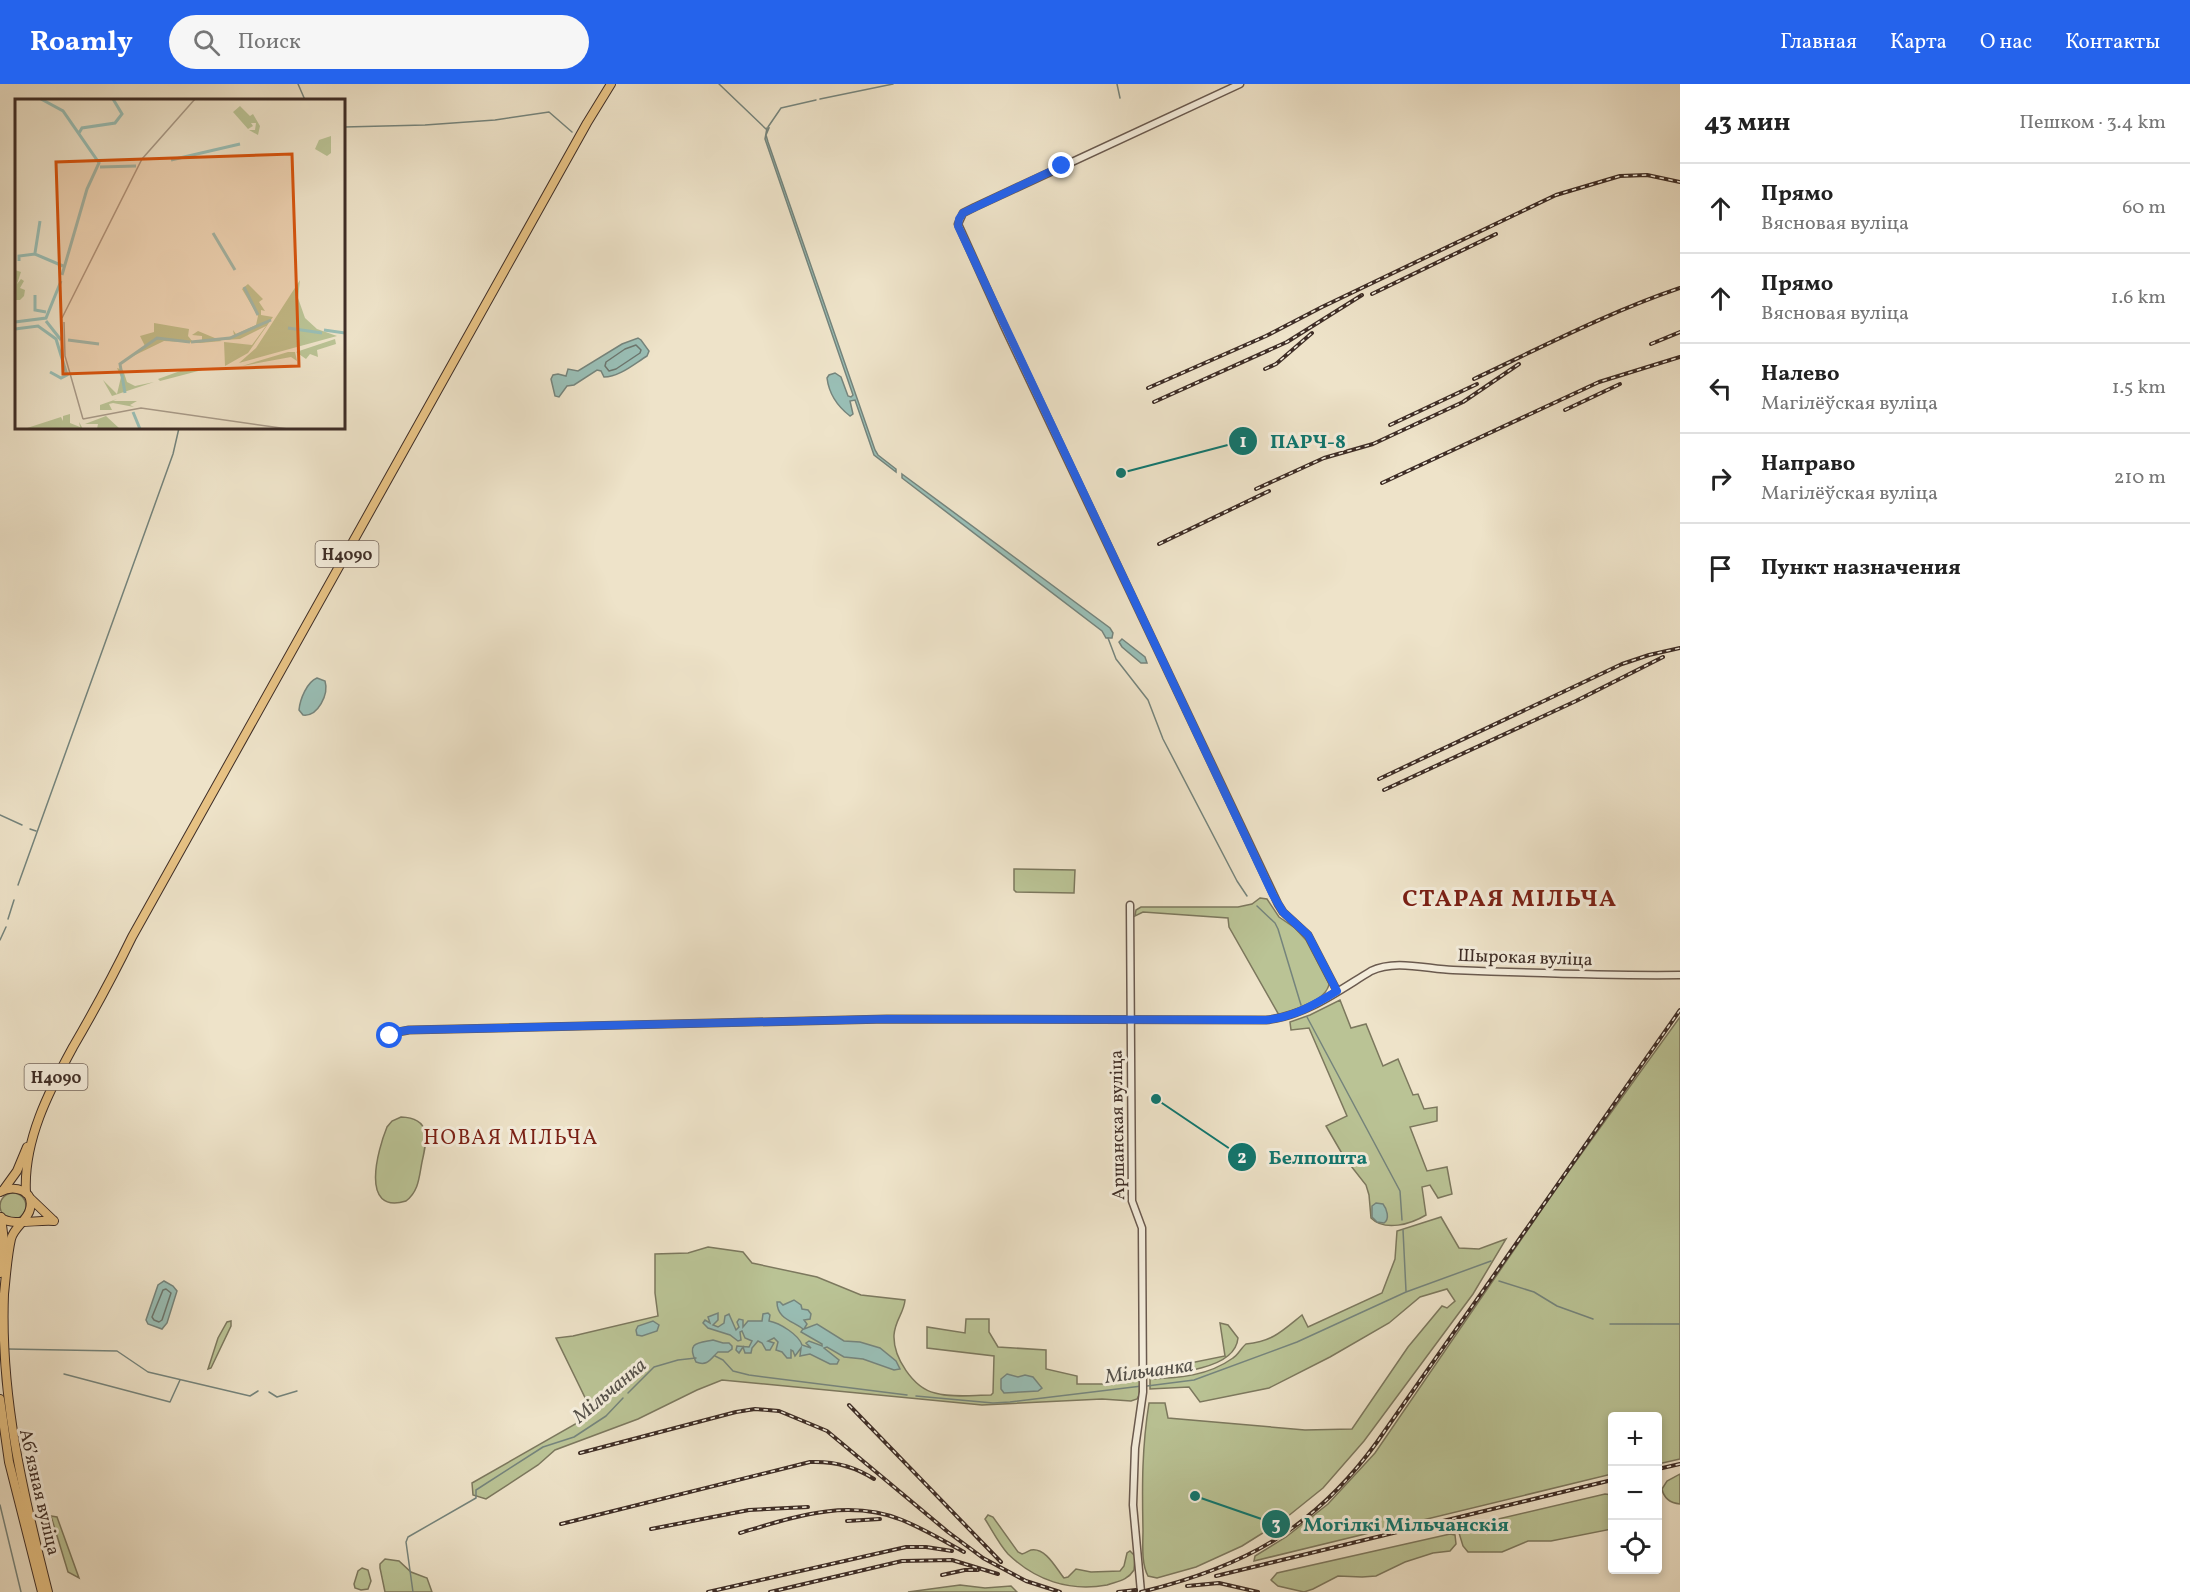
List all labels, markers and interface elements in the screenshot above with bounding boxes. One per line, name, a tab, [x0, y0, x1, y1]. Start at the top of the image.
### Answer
search box	[169, 15, 589, 69]
text: Roamly	[30, 23, 133, 62]
icon: search	[190, 26, 223, 59]
text: Поиск	[238, 27, 301, 58]
text: Главная	[1780, 28, 1857, 57]
text: Карта	[1890, 28, 1947, 57]
text: О нас	[1980, 28, 2032, 57]
text: Контакты	[2065, 28, 2160, 57]
inset map	[15, 99, 345, 429]
text: 43 мин	[1704, 105, 1790, 141]
text: Пешком · 3.4 km	[2019, 109, 2166, 137]
route end	[1048, 152, 1074, 178]
text: Прямо	[1761, 179, 1833, 210]
icon: ahead	[1704, 192, 1737, 225]
text: 60 m	[2122, 194, 2166, 222]
text: Вясновая вуліца	[1761, 210, 1909, 238]
text: Прямо	[1761, 269, 1833, 300]
icon: ahead	[1704, 282, 1737, 315]
text: 1.6 km	[2111, 284, 2166, 312]
text: Вясновая вуліца	[1761, 300, 1909, 328]
text: Налево	[1761, 359, 1840, 390]
icon: left	[1704, 372, 1737, 405]
text: 1.5 km	[2112, 374, 2166, 402]
text: Магілёўская вуліца	[1761, 390, 1938, 418]
callout: ПАРЧ-8	[1228, 422, 1358, 460]
text: ПАРЧ-8	[1270, 429, 1346, 457]
text: 1	[1239, 430, 1247, 455]
text: Направо	[1761, 449, 1855, 480]
icon: right	[1704, 462, 1737, 495]
text: 210 m	[2114, 464, 2166, 492]
text: Магілёўская вуліца	[1761, 480, 1938, 508]
road number: Н4090	[316, 541, 378, 567]
icon: arrive	[1704, 552, 1737, 585]
text: Пункт назначения	[1761, 553, 1961, 584]
district label: СТАРАЯ МІЛЬЧА	[1402, 883, 1618, 917]
street label: Шырокая вуліца	[1457, 944, 1593, 973]
route start	[376, 1022, 402, 1048]
street label: Аршанская вуліца	[1105, 1050, 1132, 1200]
road number: Н4090	[25, 1064, 88, 1090]
district label: НОВАЯ МІЛЬЧА	[423, 1124, 599, 1153]
callout: Белпошта	[1227, 1138, 1380, 1176]
text: Белпошта	[1269, 1145, 1368, 1173]
text: 2	[1237, 1146, 1247, 1171]
water label: Мільчанка	[567, 1352, 653, 1431]
water label: Мільчанка	[1102, 1352, 1195, 1392]
map controls	[1608, 1412, 1662, 1574]
button: +	[1608, 1412, 1662, 1466]
street label: Абʼязная вуліца	[12, 1427, 65, 1558]
button: −	[1608, 1466, 1662, 1520]
callout: Могілкі Мільчанскія	[1261, 1505, 1521, 1543]
text: Могілкі Мільчанскія	[1303, 1512, 1509, 1540]
text: 3	[1271, 1513, 1281, 1538]
button: locate	[1608, 1520, 1662, 1574]

